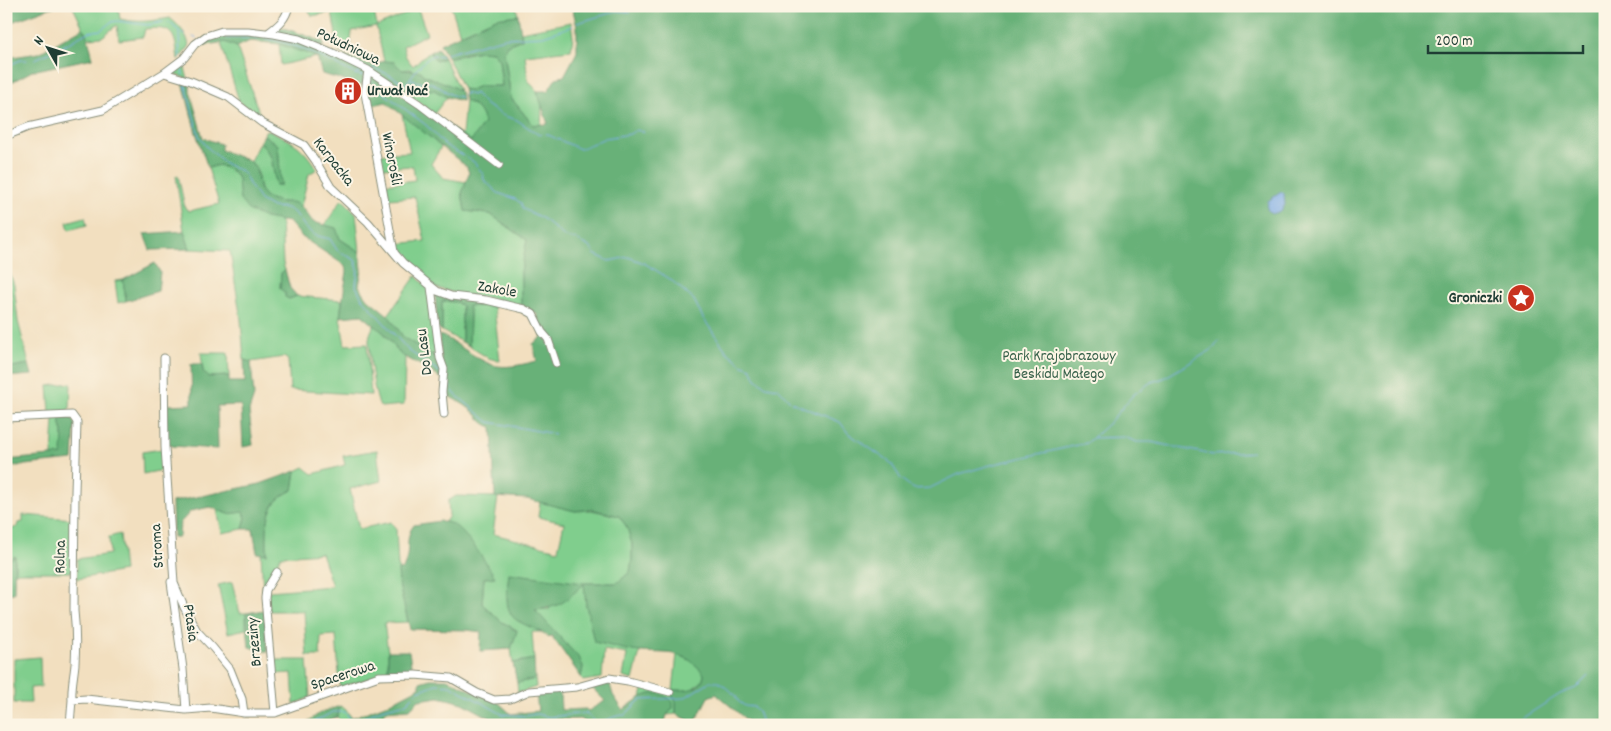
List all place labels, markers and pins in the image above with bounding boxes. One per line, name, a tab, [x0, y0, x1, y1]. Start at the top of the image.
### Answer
building icon: Urwał Nać	[333, 76, 363, 106]
place label: Urwał Nać	[367, 80, 429, 103]
place icon: Groniczki	[1506, 283, 1536, 313]
place label: Groniczki	[1449, 287, 1502, 310]

